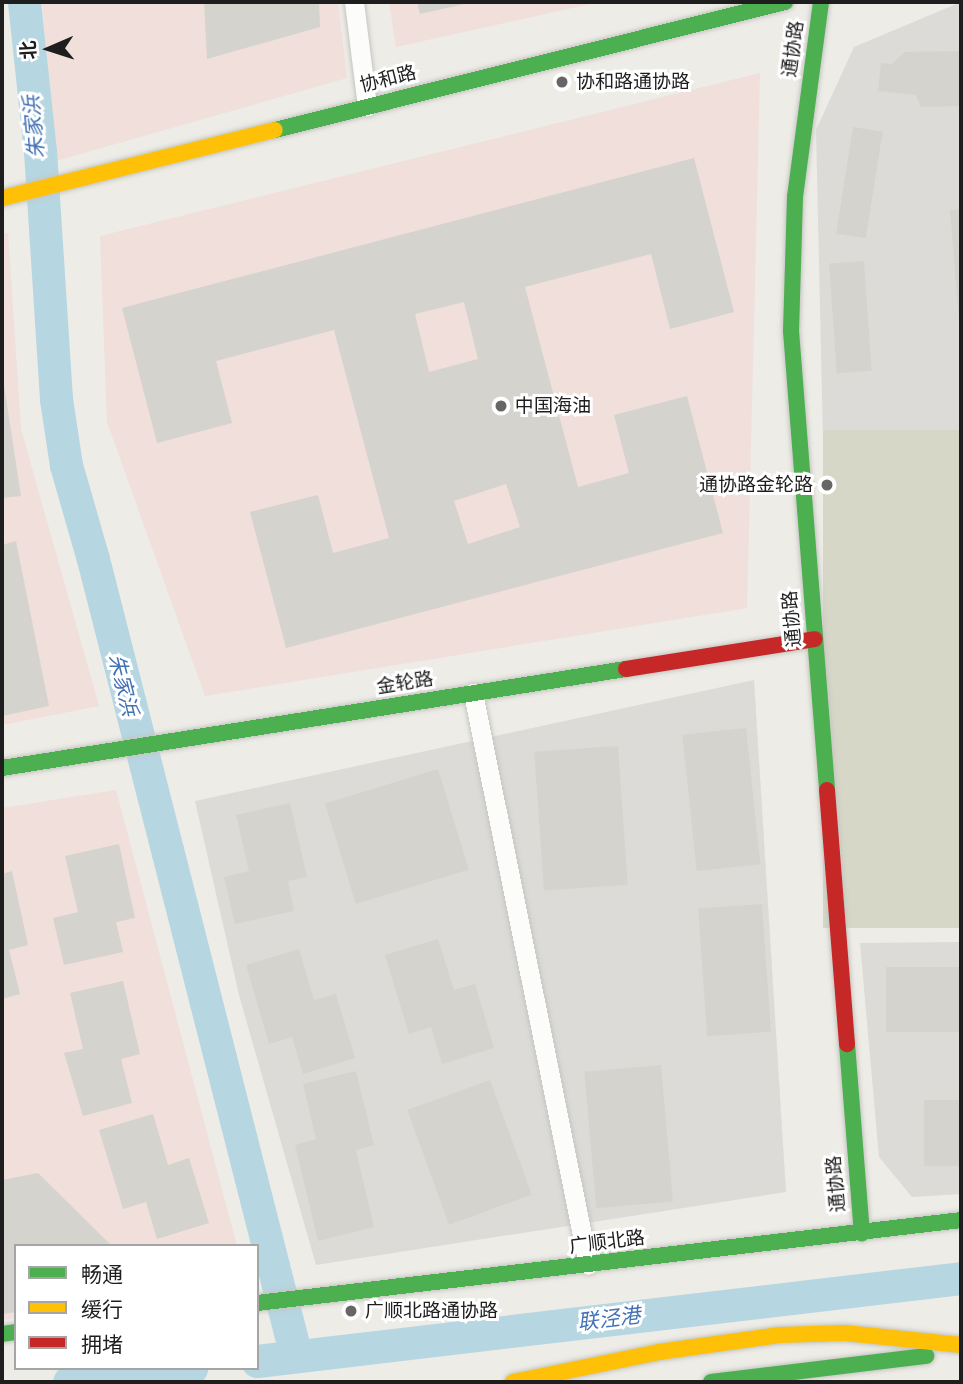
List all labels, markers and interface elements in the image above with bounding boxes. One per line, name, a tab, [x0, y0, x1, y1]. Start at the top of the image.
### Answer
north arrow	[14, 14, 84, 84]
street label: 通协路	[778, 19, 808, 79]
text: 北	[16, 40, 41, 60]
street label: 协和路	[358, 61, 418, 97]
place label: 协和路通协路	[576, 71, 690, 93]
marker: 协和路通协路	[554, 74, 570, 90]
water label: 朱家浜	[19, 95, 49, 159]
place label: 中国海油	[515, 395, 591, 417]
marker: 中国海油	[493, 398, 509, 414]
place label: 通协路金轮路	[699, 474, 813, 496]
marker: 通协路金轮路	[819, 477, 835, 493]
street label: 通协路	[778, 590, 806, 648]
water label: 朱家浜	[103, 651, 143, 719]
street label: 金轮路	[375, 667, 435, 699]
street label: 通协路	[822, 1155, 850, 1213]
street label: 广顺北路	[568, 1226, 646, 1258]
legend	[14, 1244, 259, 1370]
text: 畅通	[81, 1261, 123, 1288]
text: 缓行	[81, 1296, 123, 1323]
place label: 广顺北路通协路	[365, 1300, 498, 1322]
marker: 广顺北路通协路	[343, 1303, 359, 1319]
water label: 联泾港	[576, 1303, 642, 1335]
text: 拥堵	[81, 1331, 123, 1358]

